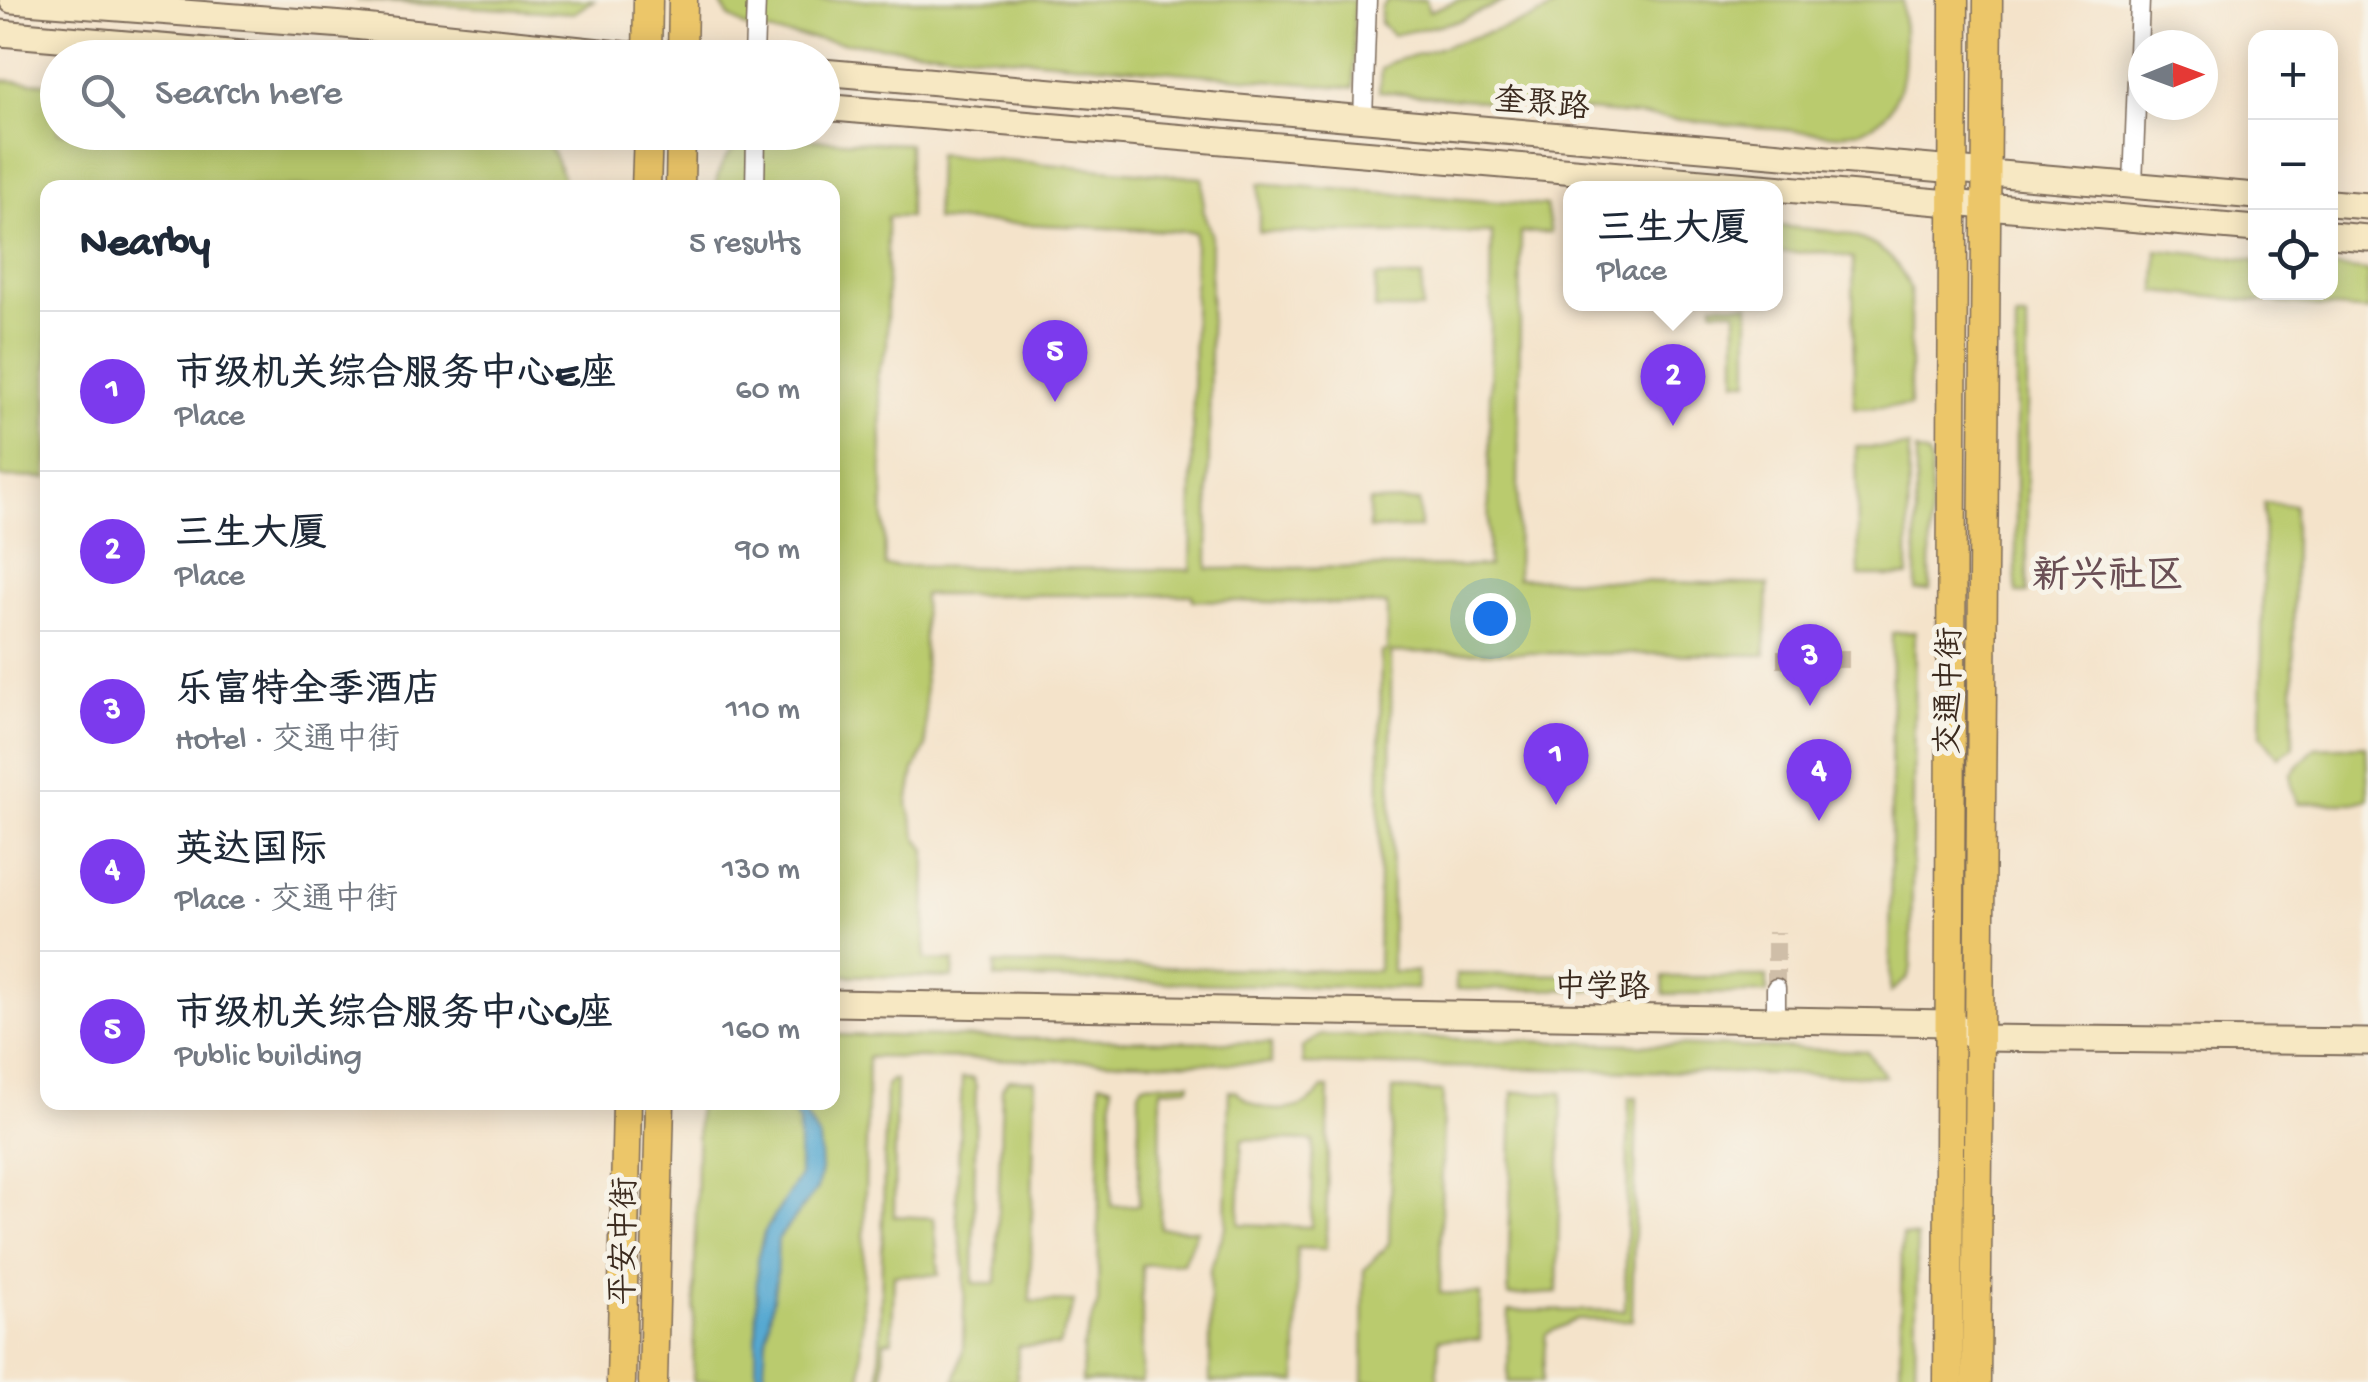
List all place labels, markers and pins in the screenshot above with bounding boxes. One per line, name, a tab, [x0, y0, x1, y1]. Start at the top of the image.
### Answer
pin: 5	[1022, 320, 1088, 402]
pin: 2	[1640, 344, 1706, 426]
pin: 3	[1778, 624, 1842, 706]
pin: 1	[1524, 722, 1588, 805]
pin: 4	[1786, 738, 1852, 821]

